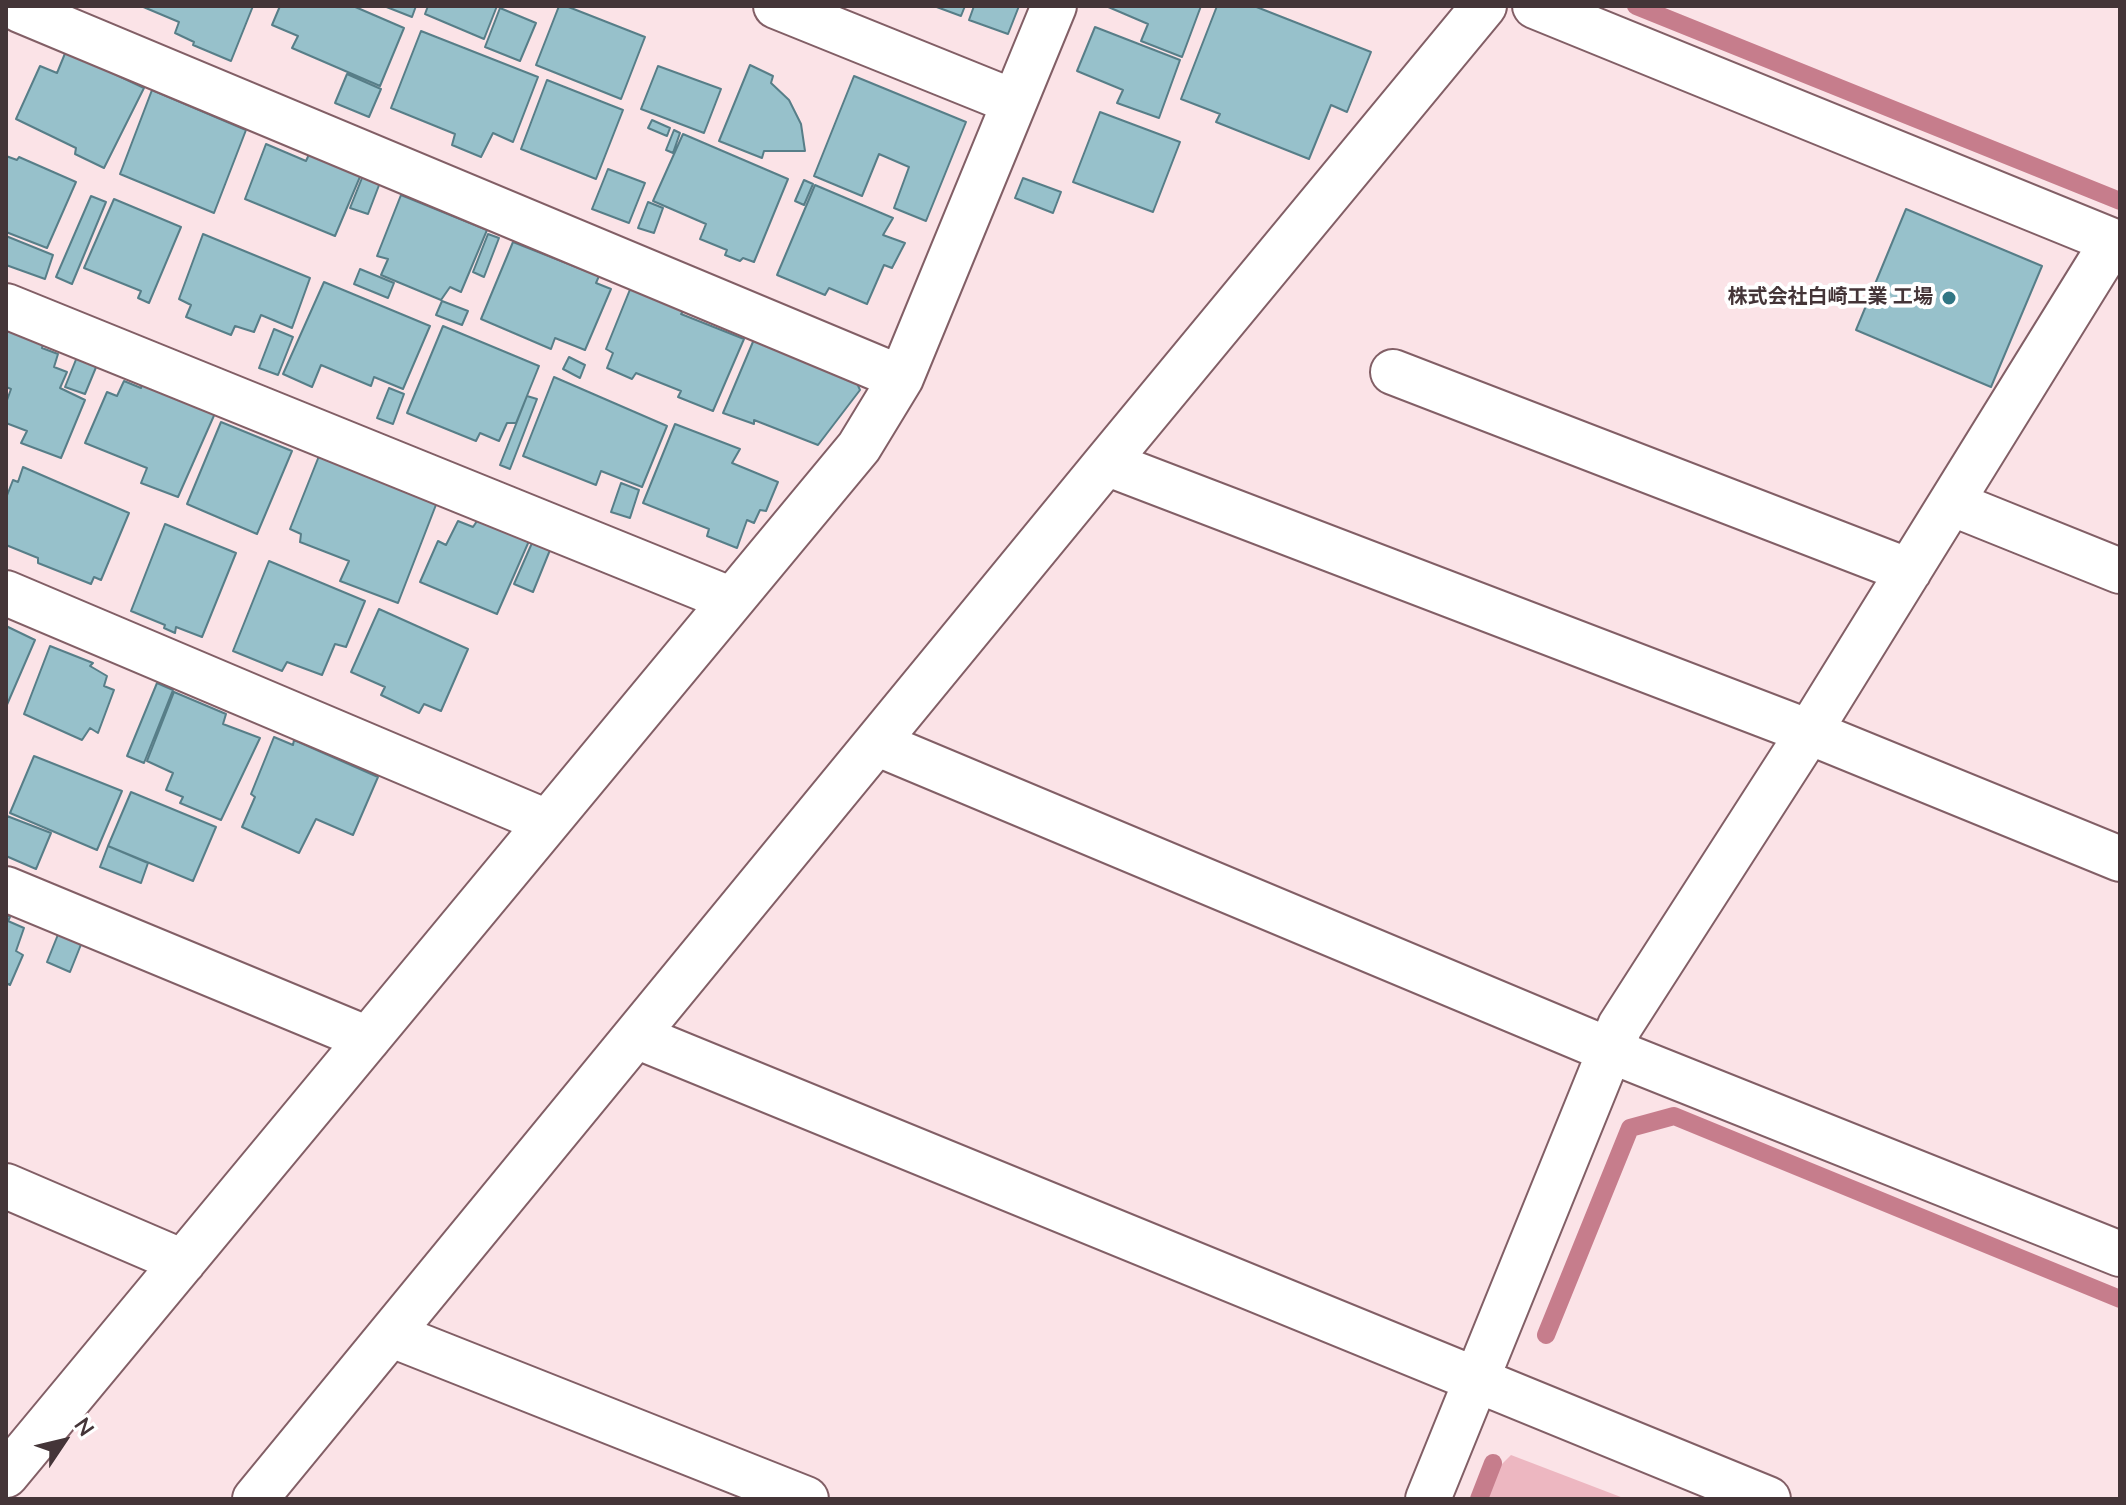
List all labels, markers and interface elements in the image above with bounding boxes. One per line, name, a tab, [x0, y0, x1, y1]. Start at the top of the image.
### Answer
place label: 株式会社白崎工業 工場	[1728, 286, 1933, 310]
marker: 株式会社白崎工業 工場	[1940, 289, 1958, 307]
north arrow	[24, 1401, 104, 1481]
text: N	[67, 1412, 101, 1443]

